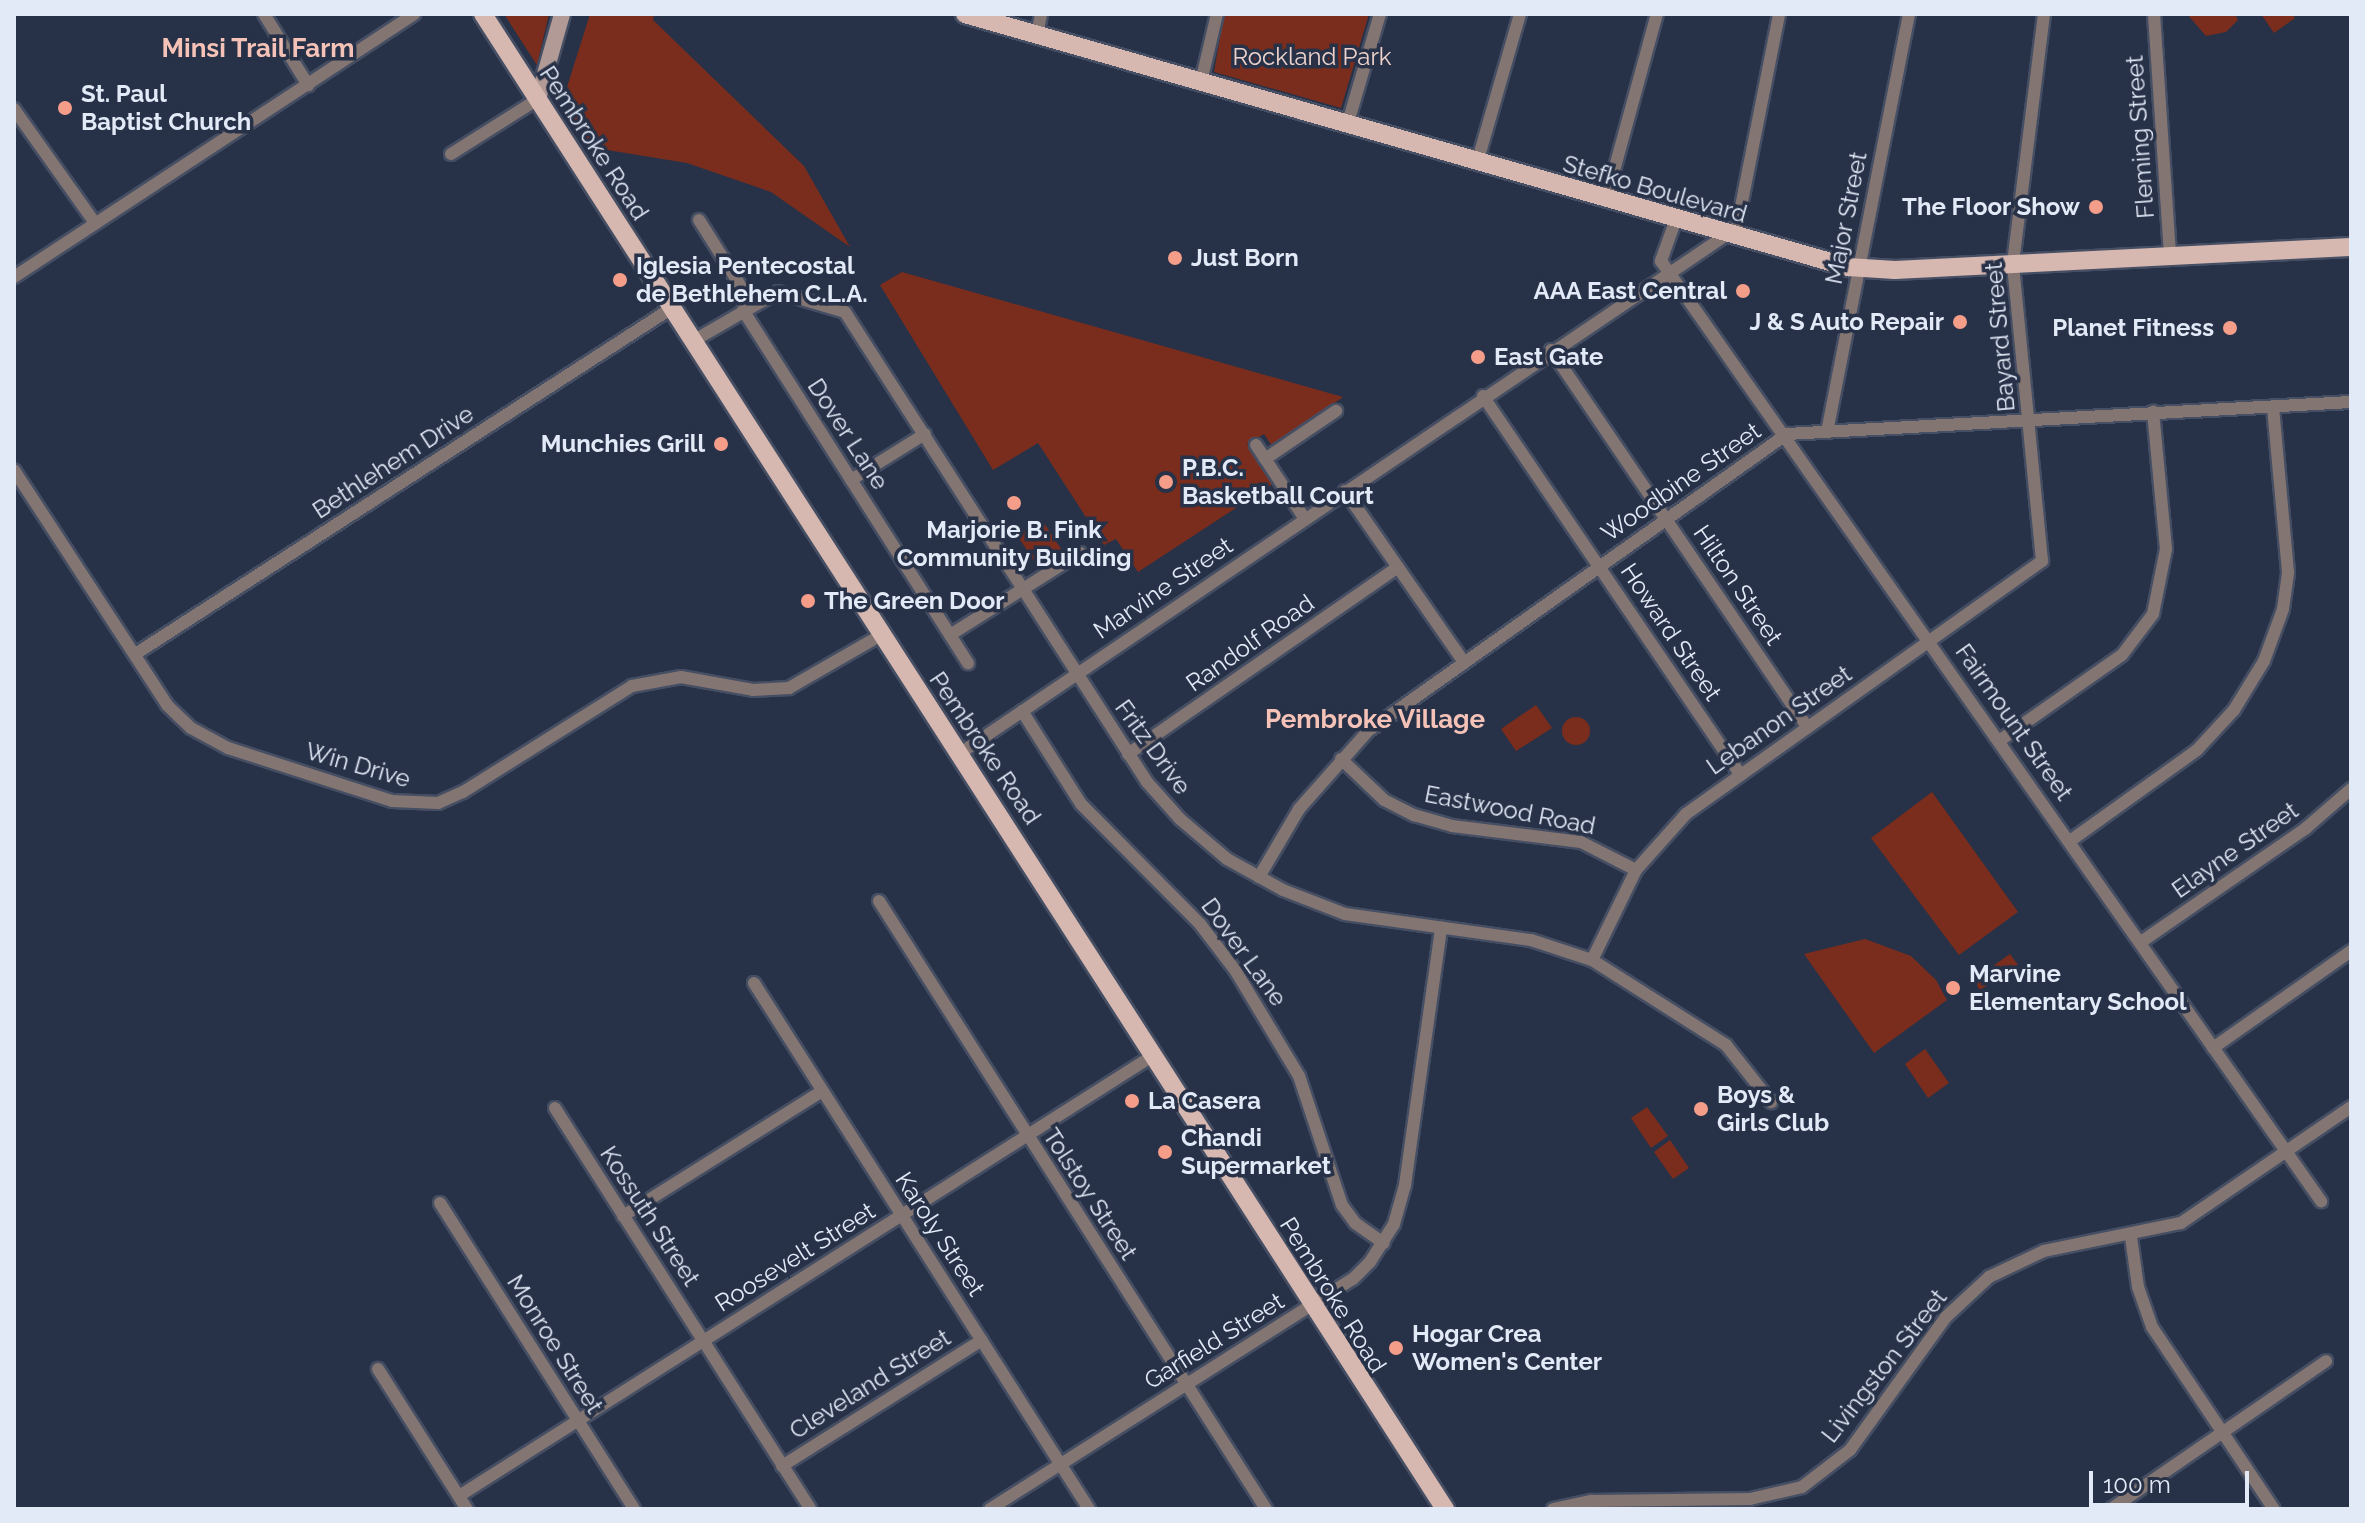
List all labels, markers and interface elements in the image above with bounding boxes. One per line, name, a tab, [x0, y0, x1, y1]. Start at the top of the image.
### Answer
district label: Minsi Trail Farm	[161, 33, 355, 65]
park label: Rockland Park	[1232, 43, 1392, 71]
street label: Fleming Street	[2120, 54, 2160, 220]
street label: Pembroke Road	[534, 61, 654, 225]
place label: St. Paul Baptist Church	[81, 80, 251, 136]
marker: St. Paul Baptist Church	[56, 99, 74, 117]
street label: Stefko Boulevard	[1560, 149, 1750, 229]
street label: Major Street	[1819, 149, 1873, 287]
place label: The Floor Show	[1902, 193, 2080, 221]
marker: The Floor Show	[2087, 198, 2105, 216]
place label: Just Born	[1191, 244, 1299, 272]
marker: Just Born	[1166, 249, 1184, 267]
place label: Iglesia Pentecostal de Bethlehem C.L.A.	[636, 252, 868, 308]
street label: Bayard Street	[1979, 261, 2021, 413]
marker: Iglesia Pentecostal de Bethlehem C.L.A.	[611, 271, 629, 289]
place label: AAA East Central	[1533, 277, 1727, 305]
marker: AAA East Central	[1734, 282, 1752, 300]
place label: J & S Auto Repair	[1749, 308, 1944, 336]
marker: J & S Auto Repair	[1951, 313, 1969, 331]
place label: Planet Fitness	[2052, 314, 2214, 342]
marker: Planet Fitness	[2221, 319, 2239, 337]
place label: East Gate	[1494, 343, 1603, 371]
marker: East Gate	[1469, 348, 1487, 366]
street label: Dover Lane	[801, 373, 895, 495]
street label: Bethlehem Drive	[307, 399, 479, 525]
street label: Woodbine Street	[1596, 416, 1766, 548]
place label: Munchies Grill	[541, 430, 705, 458]
marker: Munchies Grill	[712, 435, 730, 453]
place label: P.B.C. Basketball Court	[1182, 454, 1374, 510]
marker: P.B.C. Basketball Court	[1157, 473, 1175, 491]
marker: Marjorie B. Fink Community Building	[1005, 494, 1023, 512]
place label: Marjorie B. Fink Community Building	[896, 516, 1132, 572]
street label: Hilton Street	[1687, 520, 1789, 650]
street label: Marvine Street	[1088, 531, 1238, 645]
street label: Howard Street	[1615, 558, 1727, 706]
place label: The Green Door	[824, 587, 1005, 615]
street label: Randolf Road	[1180, 588, 1320, 698]
marker: The Green Door	[799, 592, 817, 610]
street label: Fairmount Street	[1949, 638, 2079, 806]
street label: Lebanon Street	[1701, 659, 1857, 781]
street label: Pembroke Road	[923, 666, 1047, 830]
street label: Fritz Drive	[1109, 694, 1197, 800]
district label: Pembroke Village	[1264, 704, 1486, 736]
street label: Win Drive	[302, 736, 414, 794]
street label: Eastwood Road	[1422, 779, 1598, 841]
street label: Elayne Street	[2166, 796, 2304, 904]
street label: Dover Lane	[1195, 892, 1293, 1012]
place label: Marvine Elementary School	[1969, 960, 2187, 1016]
marker: Marvine Elementary School	[1944, 979, 1962, 997]
place label: Boys & Girls Club	[1717, 1081, 1829, 1137]
place label: La Casera	[1148, 1087, 1261, 1115]
marker: La Casera	[1123, 1092, 1141, 1110]
marker: Boys & Girls Club	[1692, 1100, 1710, 1118]
street label: Tolstoy Street	[1037, 1123, 1143, 1265]
place label: Chandi Supermarket	[1181, 1124, 1331, 1180]
street label: Kossuth Street	[594, 1141, 706, 1291]
marker: Chandi Supermarket	[1156, 1143, 1174, 1161]
street label: Karoly Street	[889, 1166, 991, 1302]
street label: Roosevelt Street	[710, 1196, 880, 1318]
street label: Pembroke Road	[1274, 1212, 1392, 1378]
street label: Monroe Street	[501, 1269, 609, 1419]
street label: Livingston Street	[1815, 1284, 1953, 1448]
street label: Garfield Street	[1139, 1287, 1289, 1395]
place label: Hogar Crea Women's Center	[1412, 1320, 1602, 1376]
street label: Cleveland Street	[784, 1323, 956, 1445]
marker: Hogar Crea Women's Center	[1387, 1339, 1405, 1357]
scale bar	[2093, 1455, 2253, 1505]
text: 100 m	[2103, 1470, 2171, 1499]

